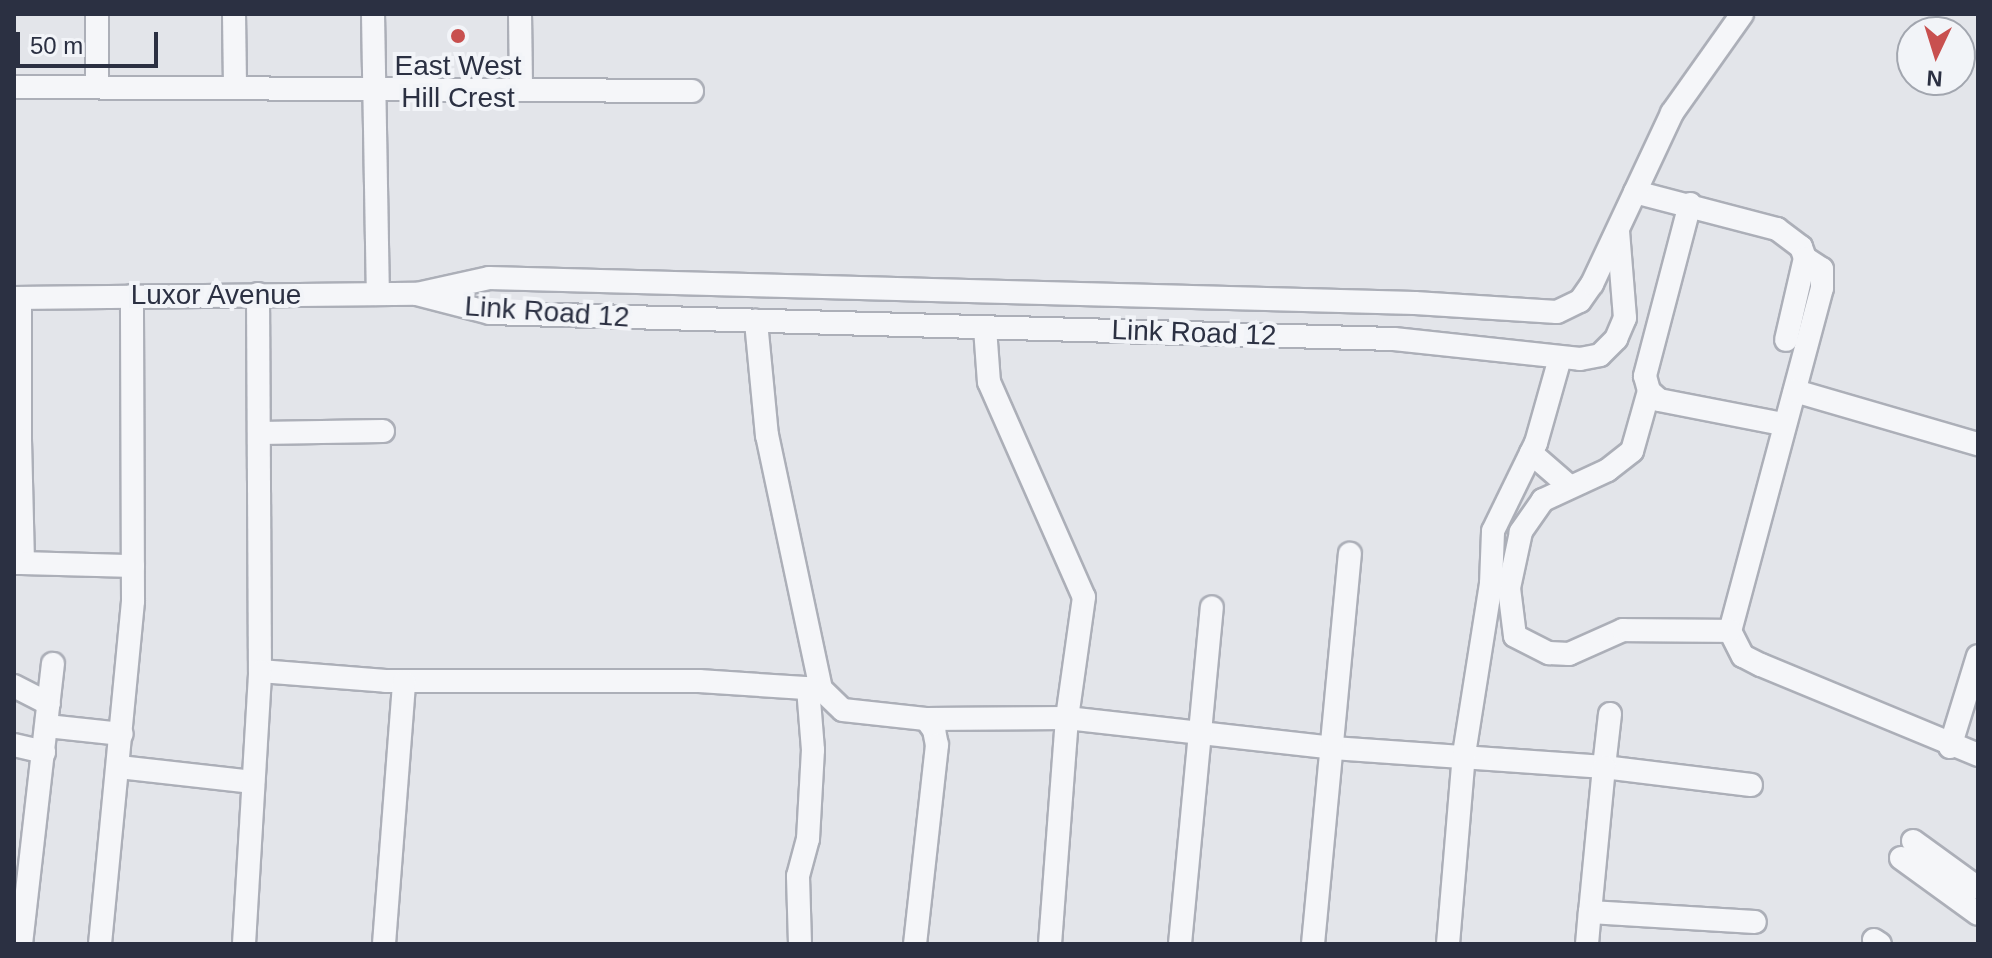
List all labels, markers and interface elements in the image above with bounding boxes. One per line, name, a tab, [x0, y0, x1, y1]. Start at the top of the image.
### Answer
scale bar	[20, 16, 162, 66]
north arrow	[1896, 16, 1976, 96]
marker: East West Hill Crest	[449, 27, 467, 45]
text: 50 m	[30, 32, 83, 59]
place label: East West Hill Crest	[394, 49, 522, 115]
text: N	[1926, 65, 1943, 91]
street label: Luxor Avenue	[130, 278, 302, 312]
street label: Link Road 12	[464, 289, 630, 335]
street label: Link Road 12	[1111, 313, 1277, 353]

